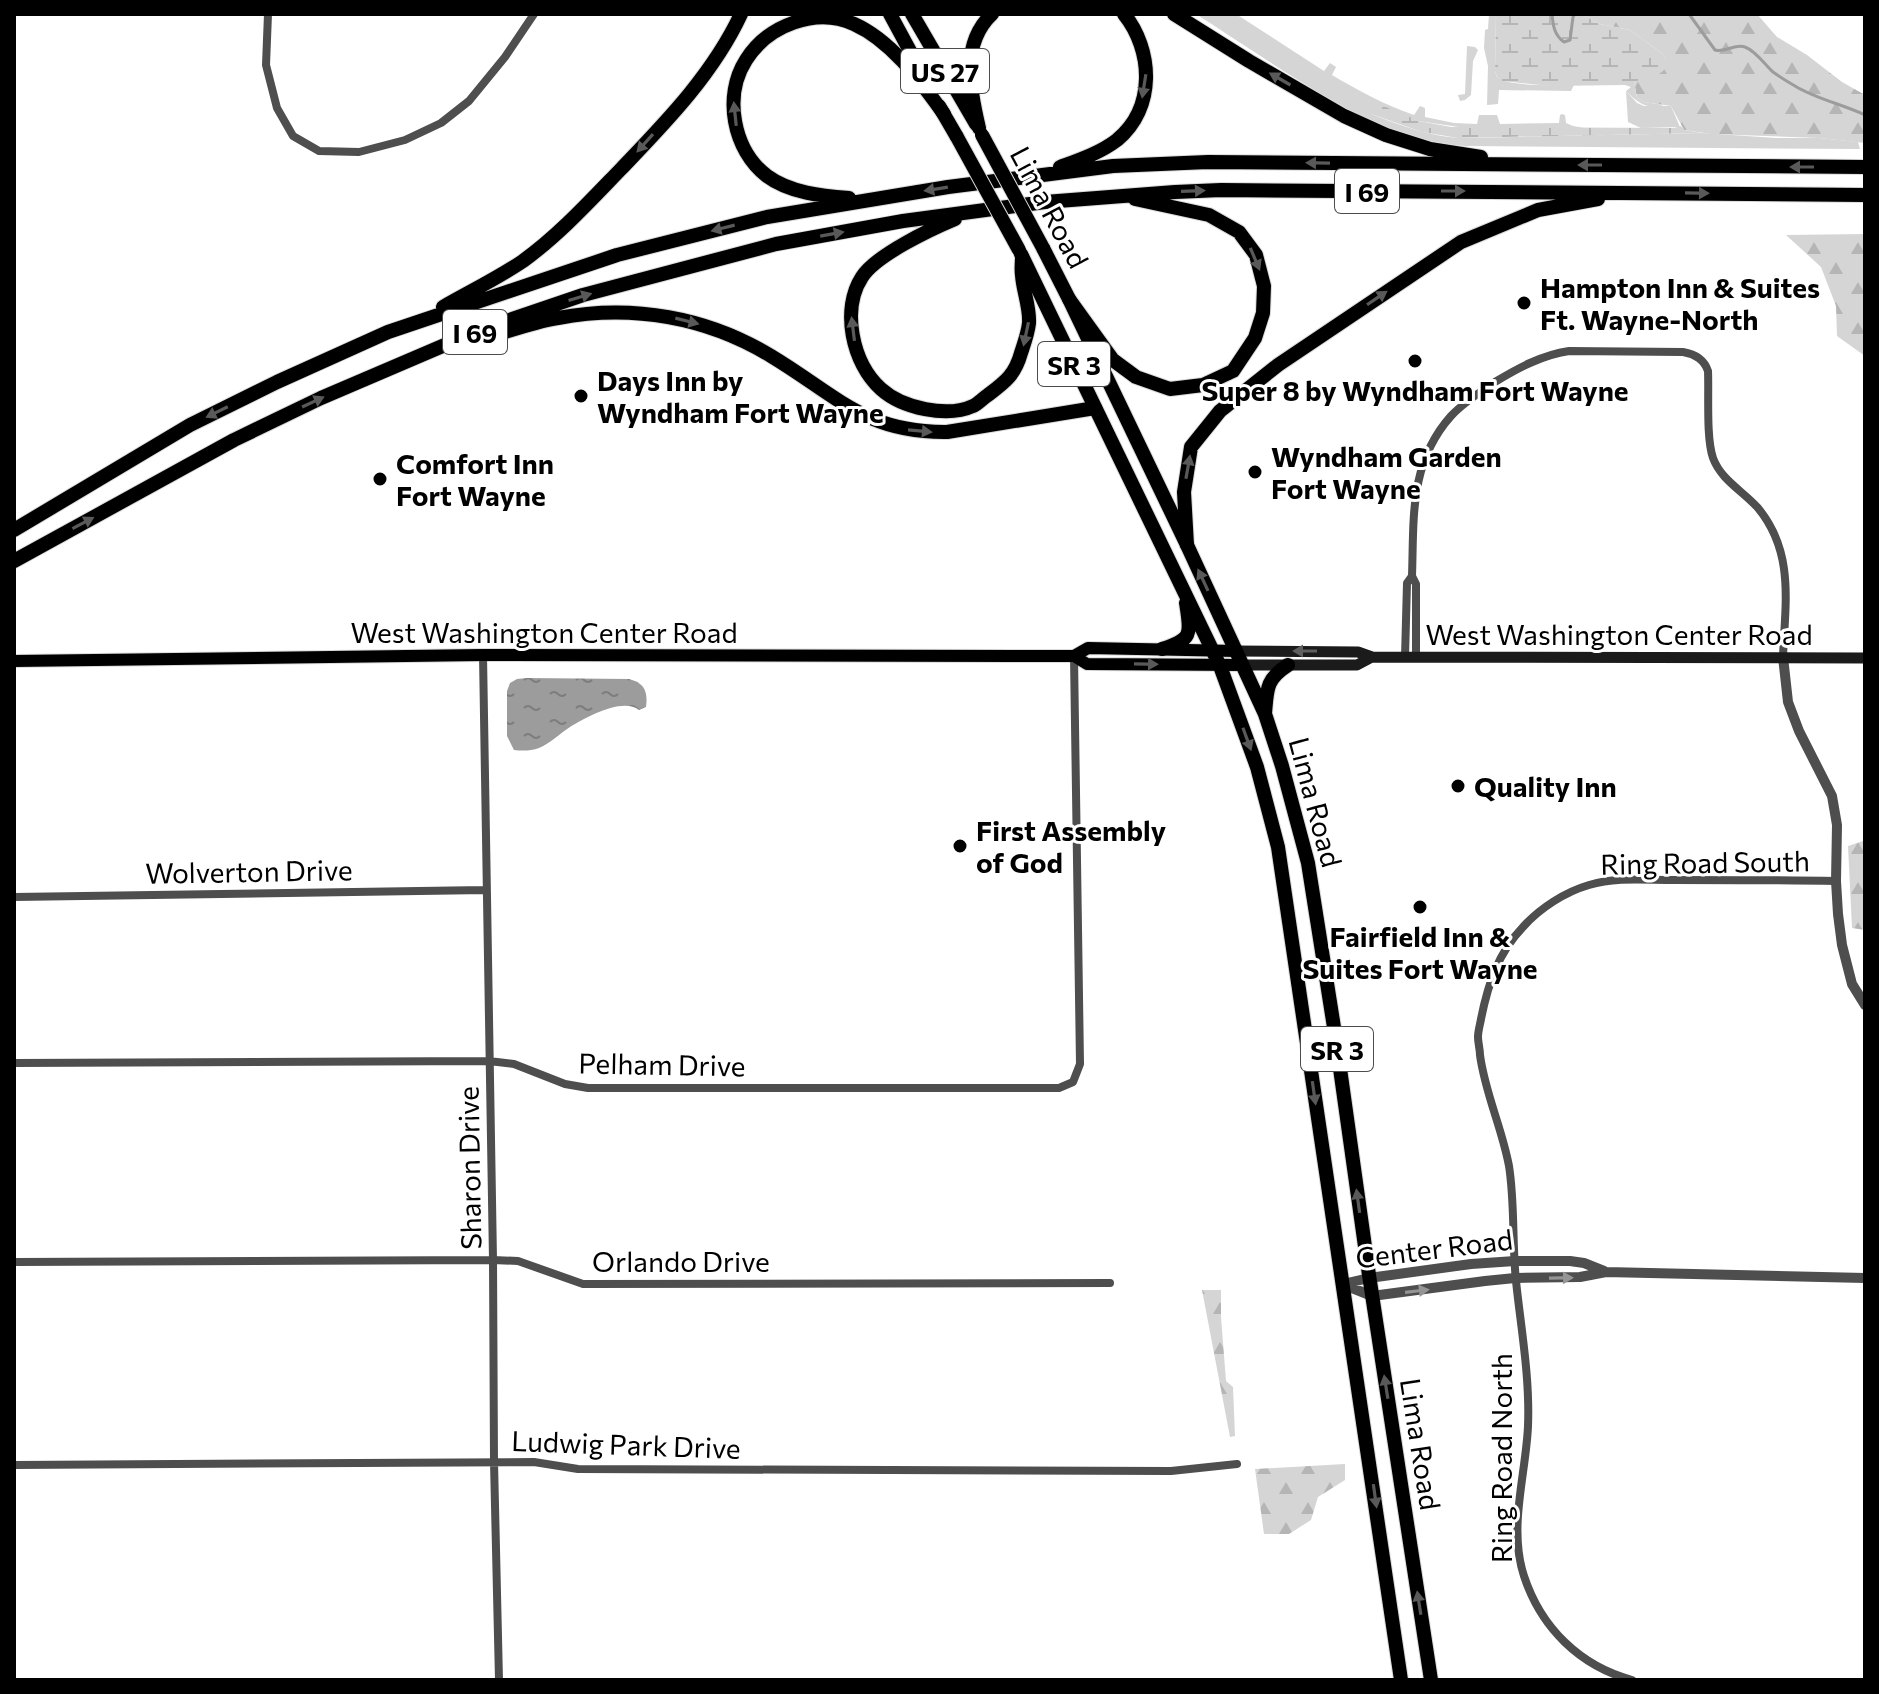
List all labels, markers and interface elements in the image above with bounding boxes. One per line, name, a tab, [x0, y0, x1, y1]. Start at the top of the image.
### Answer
road number: US 27	[901, 49, 989, 93]
one-way arrow	[1269, 72, 1291, 86]
one-way arrow	[1138, 74, 1150, 99]
one-way arrow	[729, 102, 742, 127]
one-way arrow	[636, 134, 654, 153]
street label: Lima Road	[1004, 140, 1096, 274]
one-way arrow	[1305, 157, 1330, 169]
one-way arrow	[1577, 159, 1602, 171]
one-way arrow	[1789, 161, 1814, 173]
road number: I 69	[1335, 169, 1399, 213]
one-way arrow	[923, 183, 948, 196]
one-way arrow	[1181, 185, 1206, 197]
one-way arrow	[1441, 185, 1466, 198]
one-way arrow	[1685, 187, 1710, 200]
one-way arrow	[710, 222, 735, 234]
one-way arrow	[820, 227, 845, 240]
one-way arrow	[1249, 247, 1262, 271]
place label: Hampton Inn & Suites Ft. Wayne-North	[1540, 270, 1820, 336]
one-way arrow	[569, 290, 593, 302]
one-way arrow	[1366, 291, 1387, 306]
marker: Hampton Inn & Suites Ft. Wayne-North	[1515, 294, 1533, 312]
road number: I 69	[443, 310, 507, 354]
one-way arrow	[675, 315, 700, 328]
one-way arrow	[846, 316, 859, 341]
one-way arrow	[1019, 321, 1032, 346]
road number: SR 3	[1038, 342, 1110, 386]
marker: Super 8 by Wyndham Fort Wayne	[1406, 352, 1424, 370]
place label: Days Inn by Wyndham Fort Wayne	[597, 363, 884, 429]
place label: Super 8 by Wyndham Fort Wayne	[1201, 373, 1629, 407]
marker: Days Inn by Wyndham Fort Wayne	[572, 387, 590, 405]
one-way arrow	[301, 395, 324, 409]
one-way arrow	[205, 405, 228, 419]
one-way arrow	[907, 424, 932, 437]
place label: Wyndham Garden Fort Wayne	[1271, 439, 1502, 505]
place label: Comfort Inn Fort Wayne	[396, 446, 554, 512]
one-way arrow	[1182, 455, 1194, 480]
marker: Wyndham Garden Fort Wayne	[1246, 463, 1264, 481]
marker: Comfort Inn Fort Wayne	[371, 470, 389, 488]
one-way arrow	[71, 517, 94, 530]
one-way arrow	[1196, 568, 1210, 592]
street label: West Washington Center Road	[350, 615, 738, 649]
street label: West Washington Center Road	[1425, 617, 1813, 651]
one-way arrow	[1292, 645, 1317, 658]
one-way arrow	[1134, 658, 1159, 671]
one-way arrow	[1241, 727, 1254, 751]
street label: Lima Road	[1282, 733, 1350, 871]
place label: Quality Inn	[1474, 769, 1617, 803]
marker: Quality Inn	[1449, 777, 1467, 795]
place label: First Assembly of God	[976, 813, 1166, 879]
marker: First Assembly of God	[951, 837, 969, 855]
street label: Ring Road South	[1600, 843, 1810, 881]
street label: Wolverton Drive	[145, 852, 353, 890]
marker: Fairfield Inn & Suites Fort Wayne	[1411, 898, 1429, 916]
place label: Fairfield Inn & Suites Fort Wayne	[1302, 919, 1538, 985]
road number: SR 3	[1301, 1027, 1373, 1071]
street label: Pelham Drive	[578, 1046, 746, 1082]
one-way arrow	[1308, 1081, 1321, 1106]
street label: Sharon Drive	[451, 1086, 487, 1250]
one-way arrow	[1351, 1188, 1364, 1213]
street label: Center Road	[1354, 1221, 1514, 1275]
street label: Orlando Drive	[592, 1244, 770, 1278]
one-way arrow	[1549, 1271, 1574, 1284]
one-way arrow	[1405, 1284, 1430, 1297]
street label: Ring Road North	[1484, 1353, 1518, 1563]
one-way arrow	[1379, 1374, 1392, 1399]
street label: Lima Road	[1394, 1376, 1448, 1512]
street label: Ludwig Park Drive	[511, 1423, 741, 1465]
one-way arrow	[1369, 1484, 1382, 1509]
one-way arrow	[1412, 1590, 1425, 1615]

